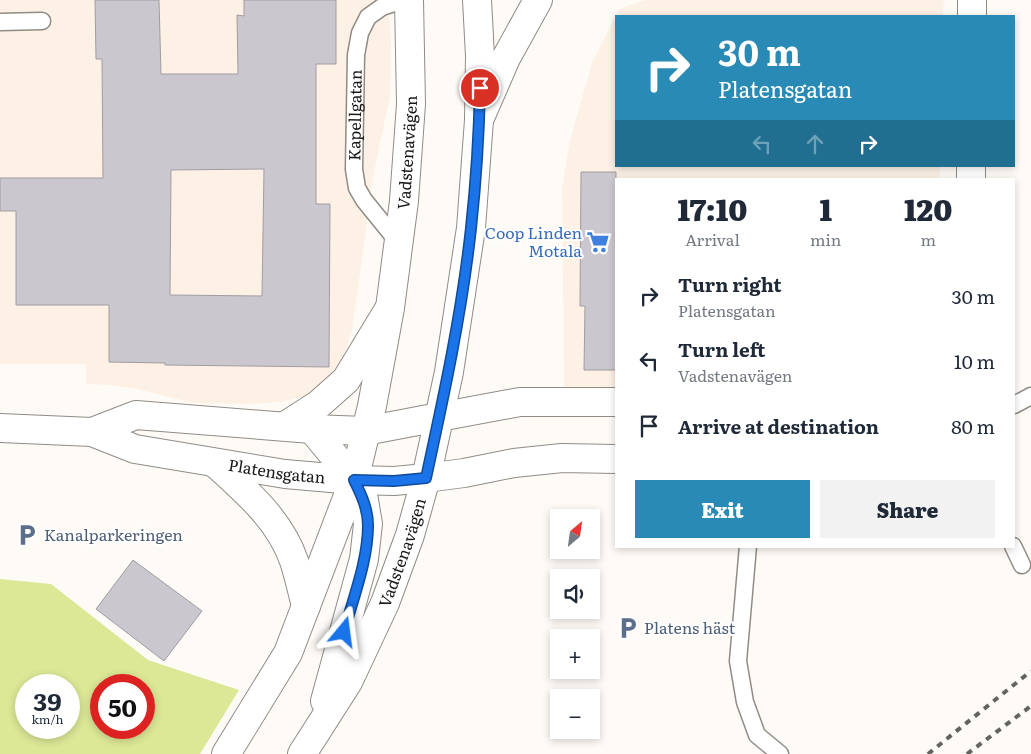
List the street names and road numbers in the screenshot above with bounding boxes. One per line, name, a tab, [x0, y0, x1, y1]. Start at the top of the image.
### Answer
street label: Kapellgatan	[341, 69, 367, 161]
street label: Vadstenavägen	[390, 95, 422, 211]
street label: Platensgatan	[227, 452, 327, 488]
street label: Vadstenavägen	[371, 494, 431, 610]

